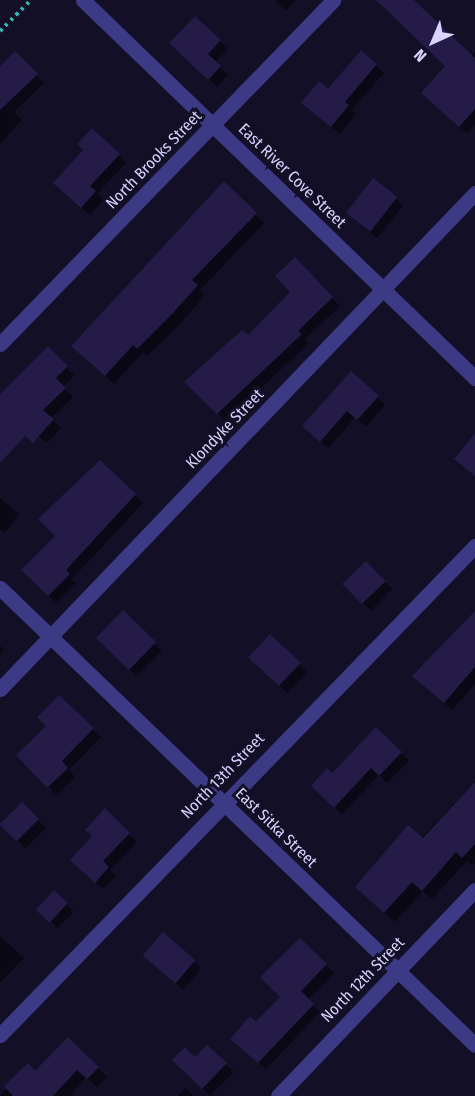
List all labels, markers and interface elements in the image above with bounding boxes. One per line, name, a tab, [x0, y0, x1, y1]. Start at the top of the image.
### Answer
north arrow	[403, 12, 463, 72]
text: N	[410, 45, 430, 65]
street label: North Brooks Street	[102, 107, 206, 213]
street label: East River Cove Street	[234, 120, 350, 232]
street label: Klondyke Street	[182, 385, 268, 473]
street label: North 13th Street	[177, 729, 269, 823]
street label: East Sitka Street	[231, 784, 321, 872]
street label: North 12th Street	[317, 933, 409, 1027]

